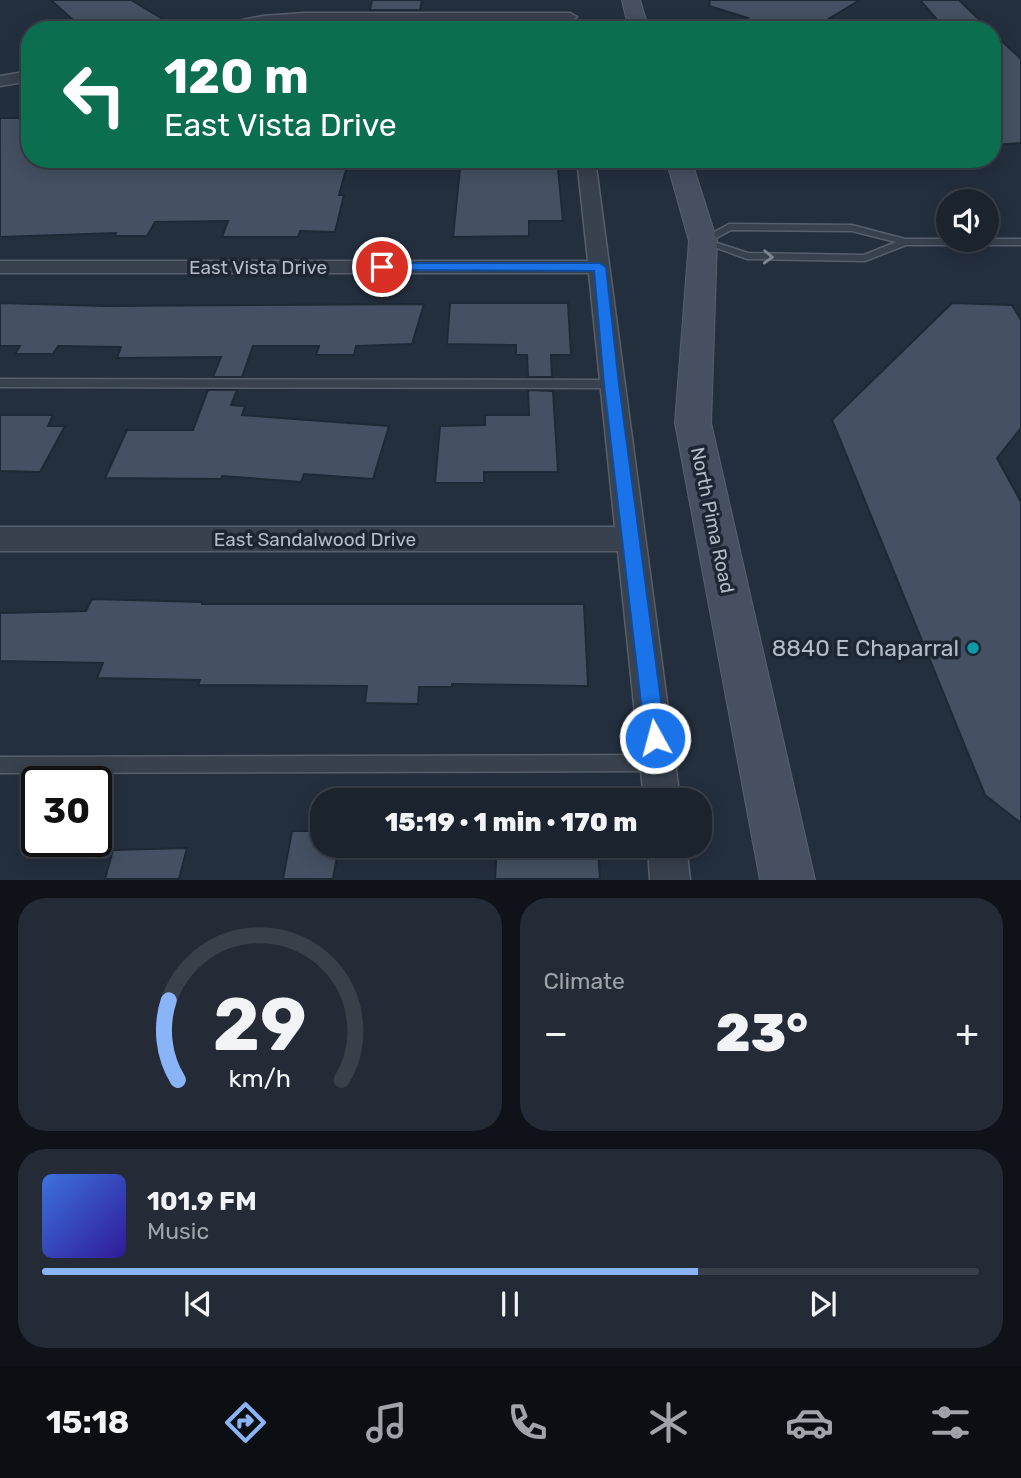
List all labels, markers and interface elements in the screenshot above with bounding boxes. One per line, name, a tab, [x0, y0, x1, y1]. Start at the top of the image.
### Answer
text: 120 m	[164, 47, 309, 105]
icon: left	[49, 49, 140, 140]
text: East Vista Drive	[164, 106, 397, 144]
map controls	[936, 189, 999, 252]
button: sound	[936, 189, 999, 252]
pin	[352, 237, 412, 297]
icon: arrive	[363, 248, 401, 286]
one-way arrow	[763, 249, 774, 264]
street label: East Vista Drive	[189, 256, 327, 279]
street label: North Pima Road	[686, 445, 739, 595]
street label: East Sandalwood Drive	[214, 528, 416, 551]
place label: 8840 E Chaparral	[772, 634, 959, 662]
marker: 8840 E Chaparral	[965, 640, 981, 656]
position arrow	[618, 701, 692, 775]
speed limit sign: 30	[21, 766, 112, 857]
text: 15:19 · 1 min · 170 m	[385, 807, 637, 838]
text: Climate	[544, 967, 625, 995]
text: 29	[213, 983, 307, 1069]
text: 23°	[715, 1002, 808, 1064]
text: −	[544, 1010, 568, 1056]
text: +	[955, 1010, 979, 1056]
text: km/h	[229, 1064, 291, 1093]
text: 101.9 FM	[147, 1186, 257, 1217]
text: Music	[147, 1217, 209, 1245]
icon: previous	[179, 1285, 217, 1323]
icon: pause	[491, 1285, 529, 1323]
icon: next	[804, 1285, 842, 1323]
icon: directions	[221, 1398, 270, 1447]
icon: music	[362, 1398, 411, 1447]
icon: phone	[503, 1398, 552, 1447]
icon: climate	[644, 1398, 693, 1447]
icon: car	[785, 1398, 834, 1447]
icon: filters	[926, 1398, 975, 1447]
text: 15:18	[46, 1403, 129, 1441]

